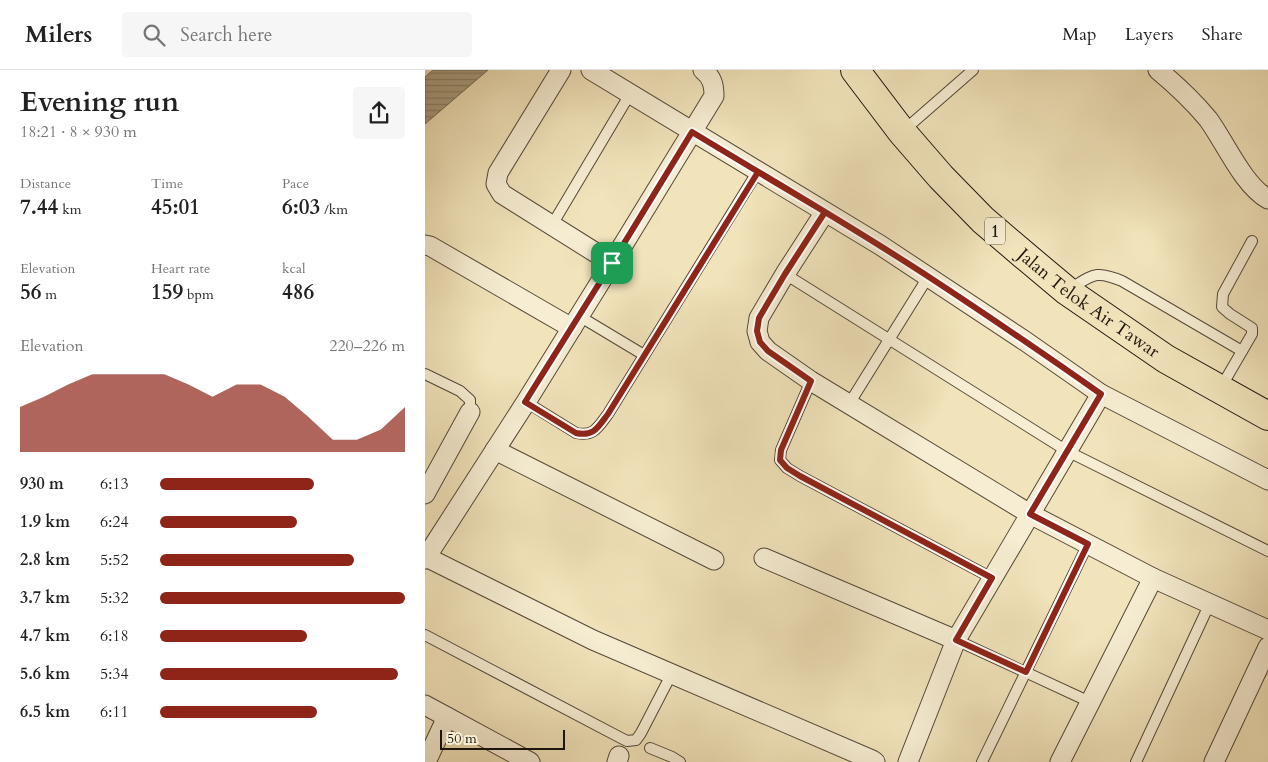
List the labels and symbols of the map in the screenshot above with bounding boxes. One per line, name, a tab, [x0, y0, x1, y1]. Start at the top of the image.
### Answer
road number: 1	[985, 218, 1005, 245]
street label: Jalan Telok Air Tawar	[1010, 241, 1165, 364]
pin	[591, 242, 633, 284]
scale bar	[440, 727, 565, 750]

